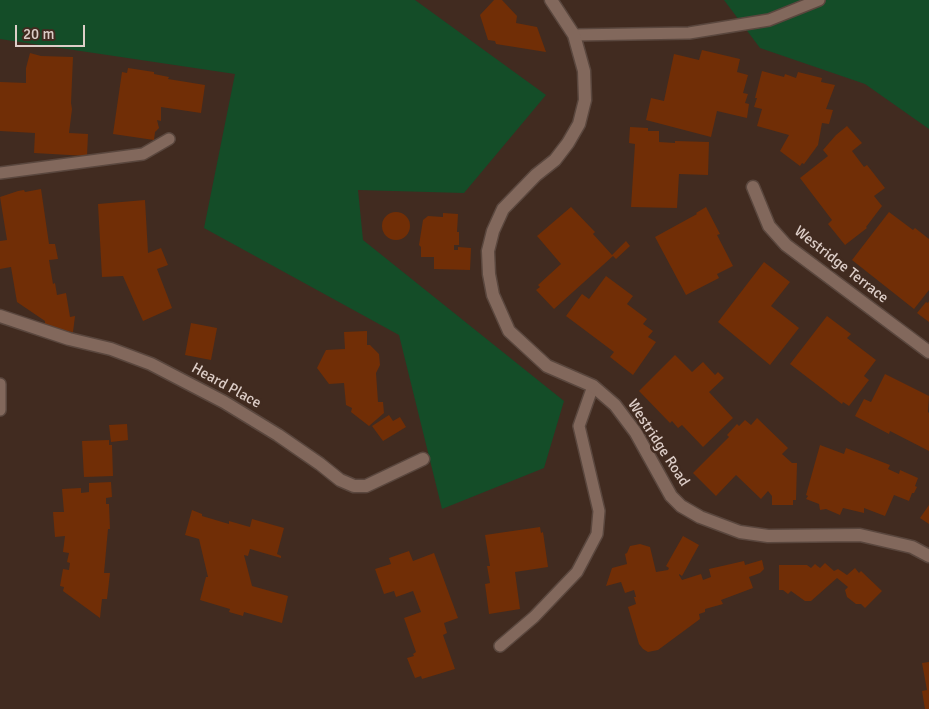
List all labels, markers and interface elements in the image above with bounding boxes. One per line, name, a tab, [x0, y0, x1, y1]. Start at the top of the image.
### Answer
scale bar	[18, 15, 88, 47]
text: 20 m	[23, 25, 54, 43]
street label: Westridge Terrace	[790, 223, 892, 307]
street label: Heard Place	[188, 360, 264, 412]
street label: Westridge Road	[623, 396, 693, 490]

